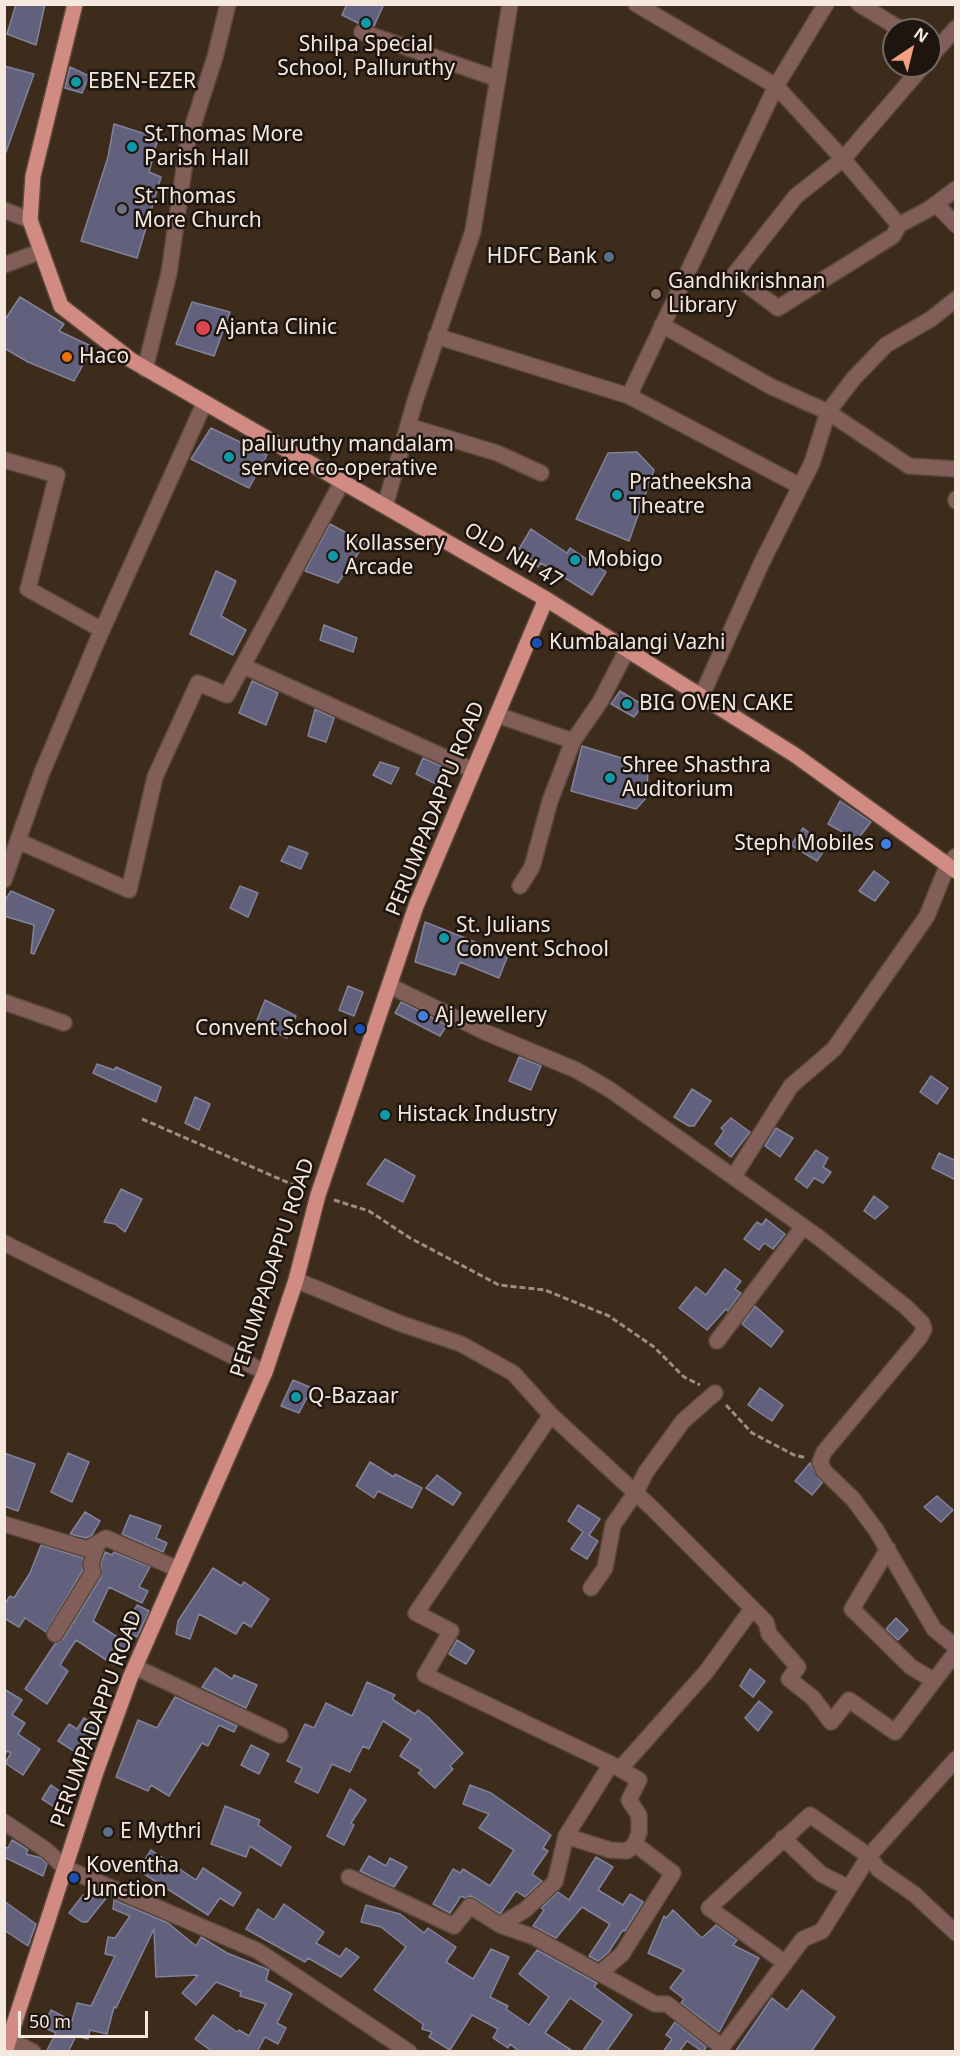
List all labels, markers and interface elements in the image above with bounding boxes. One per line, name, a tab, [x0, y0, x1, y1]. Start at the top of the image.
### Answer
marker: Shilpa Special School, Palluruthy	[359, 16, 373, 30]
north arrow	[882, 18, 942, 78]
text: N	[910, 22, 933, 48]
place label: Shilpa Special School, Palluruthy	[277, 32, 455, 82]
place label: EBEN-EZER	[88, 69, 196, 95]
marker: EBEN-EZER	[69, 75, 83, 89]
place label: St.Thomas More Parish Hall	[144, 122, 303, 172]
marker: St.Thomas More Parish Hall	[125, 140, 139, 154]
place label: St.Thomas More Church	[134, 184, 262, 234]
marker: St.Thomas More Church	[115, 202, 129, 216]
place label: HDFC Bank	[487, 244, 597, 270]
marker: HDFC Bank	[602, 250, 616, 264]
place label: Gandhikrishnan Library	[668, 269, 825, 319]
marker: Gandhikrishnan Library	[649, 287, 663, 301]
place label: Ajanta Clinic	[216, 315, 337, 341]
marker: Ajanta Clinic	[194, 319, 212, 337]
place label: Haco	[79, 344, 129, 370]
marker: Haco	[60, 350, 74, 364]
place label: palluruthy mandalam service co-operative	[241, 432, 454, 482]
marker: palluruthy mandalam service co-operative	[222, 450, 236, 464]
place label: Pratheeksha Theatre	[629, 470, 752, 520]
marker: Pratheeksha Theatre	[610, 488, 624, 502]
street label: OLD NH 47	[459, 518, 567, 594]
place label: Kollassery Arcade	[345, 531, 445, 581]
place label: Mobigo	[587, 547, 663, 573]
marker: Kollassery Arcade	[326, 549, 340, 563]
marker: Mobigo	[568, 553, 582, 567]
place label: Kumbalangi Vazhi	[549, 630, 726, 656]
marker: Kumbalangi Vazhi	[530, 636, 544, 650]
place label: BIG OVEN CAKE	[639, 691, 794, 717]
marker: BIG OVEN CAKE	[620, 697, 634, 711]
street label: PERUMPADAPPU ROAD	[381, 698, 491, 920]
place label: Shree Shasthra Auditorium	[622, 753, 771, 803]
marker: Shree Shasthra Auditorium	[603, 771, 617, 785]
place label: Steph Mobiles	[734, 831, 874, 857]
marker: Steph Mobiles	[879, 837, 893, 851]
place label: St. Julians Convent School	[456, 913, 609, 963]
marker: St. Julians Convent School	[437, 931, 451, 945]
place label: Aj Jewellery	[435, 1003, 547, 1029]
marker: Aj Jewellery	[416, 1009, 430, 1023]
place label: Convent School	[195, 1016, 348, 1042]
marker: Convent School	[353, 1022, 367, 1036]
place label: Histack Industry	[397, 1102, 557, 1128]
marker: Histack Industry	[378, 1108, 392, 1122]
street label: PERUMPADAPPU ROAD	[226, 1155, 320, 1381]
place label: Q-Bazaar	[308, 1384, 399, 1410]
marker: Q-Bazaar	[289, 1390, 303, 1404]
street label: PERUMPADAPPU ROAD	[46, 1607, 148, 1831]
place label: E Mythri	[120, 1819, 202, 1845]
marker: E Mythri	[101, 1825, 115, 1839]
place label: Koventha Junction	[86, 1853, 179, 1903]
marker: Koventha Junction	[67, 1871, 81, 1885]
scale bar	[21, 1999, 152, 2037]
text: 50 m	[29, 2009, 71, 2033]

